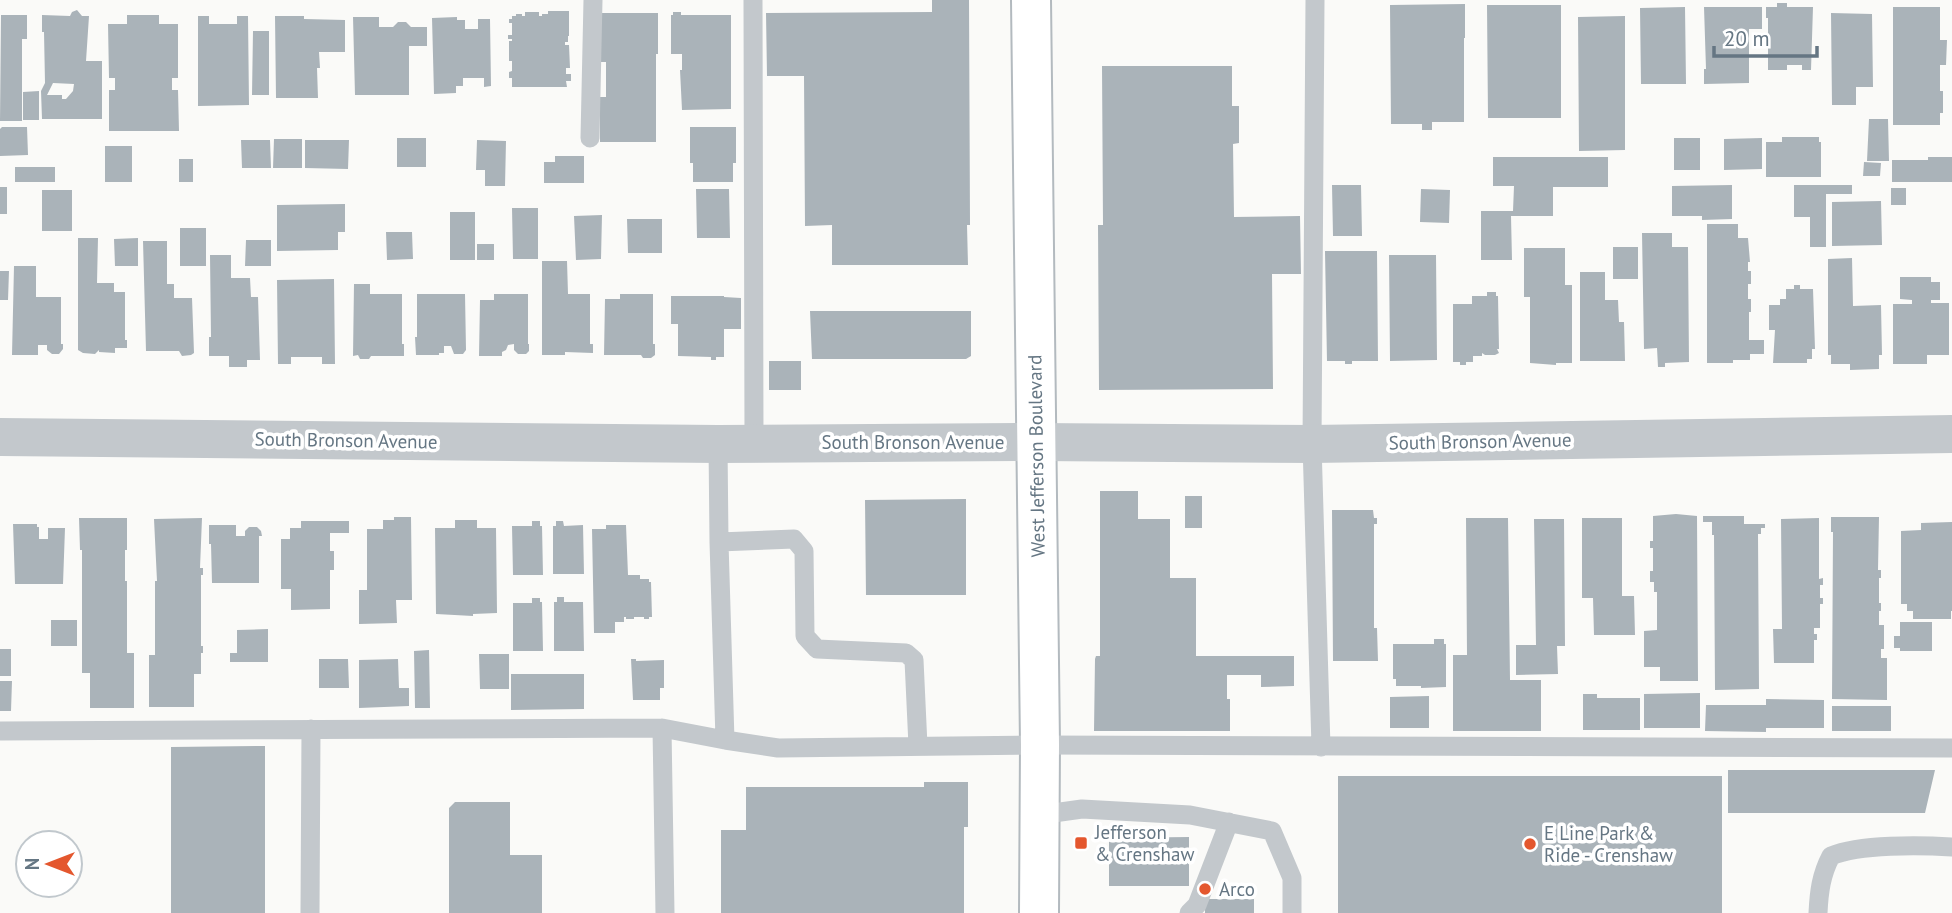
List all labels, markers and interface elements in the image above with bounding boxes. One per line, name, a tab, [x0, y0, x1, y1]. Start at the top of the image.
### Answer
scale bar	[1714, 14, 1817, 58]
text: 20 m	[1724, 25, 1770, 52]
street label: West Jefferson Boulevard	[1022, 355, 1050, 557]
street label: South Bronson Avenue	[254, 426, 438, 454]
street label: South Bronson Avenue	[1388, 427, 1572, 455]
street label: South Bronson Avenue	[822, 430, 1004, 454]
place label: Jefferson & Crenshaw	[1094, 820, 1194, 866]
place label: E Line Park & Ride - Crenshaw	[1544, 821, 1673, 867]
north arrow	[14, 829, 84, 899]
marker: Jefferson & Crenshaw	[1073, 835, 1089, 851]
marker: E Line Park & Ride - Crenshaw	[1522, 836, 1538, 852]
text: N	[20, 858, 44, 870]
place label: Arco	[1219, 877, 1255, 901]
marker: Arco	[1197, 881, 1213, 897]

